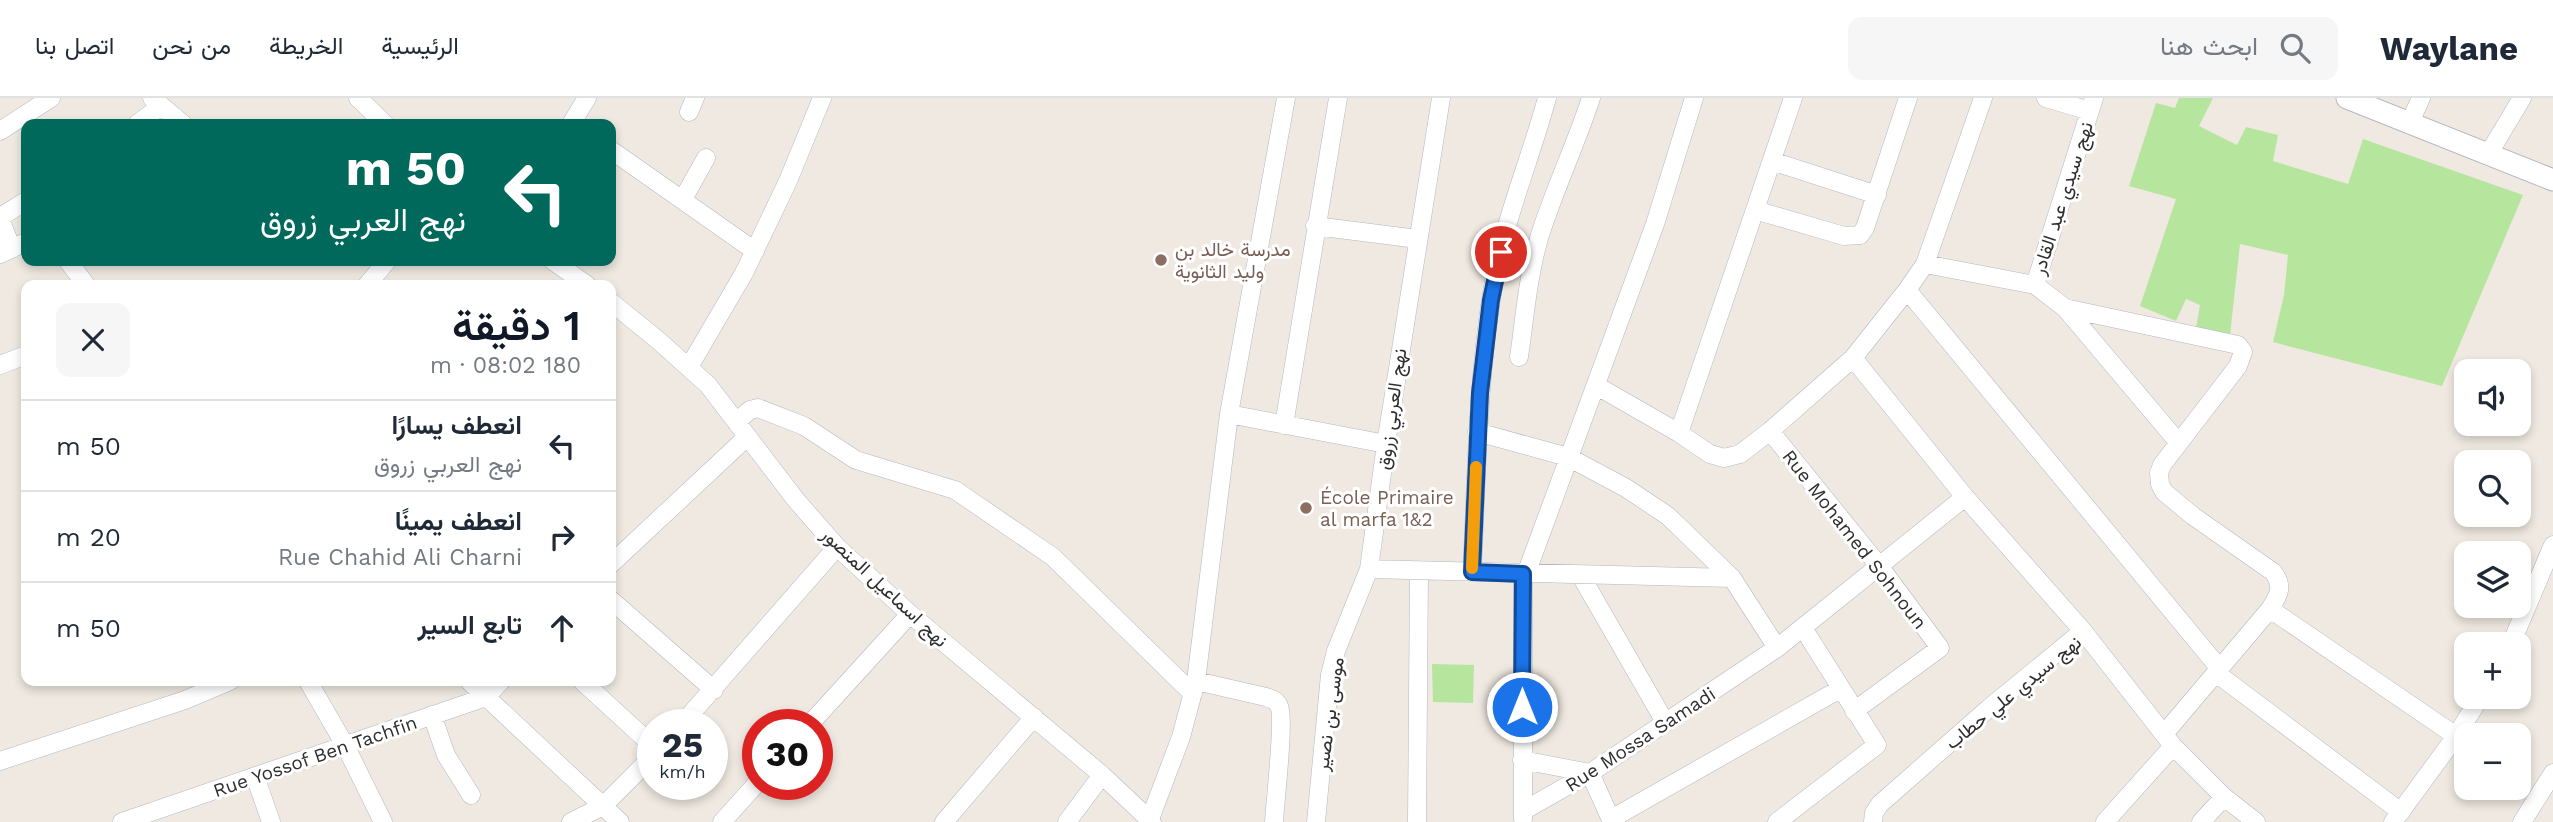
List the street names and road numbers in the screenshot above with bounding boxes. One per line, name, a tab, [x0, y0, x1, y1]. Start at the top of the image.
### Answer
street label: نهج سيدي عبد القادر	[2027, 119, 2102, 280]
street label: نهج العربي زروق	[1372, 347, 1415, 472]
street label: Rue Mohamed Sohnoun	[1778, 445, 1932, 633]
street label: نهج اسماعيل المنصور	[814, 522, 953, 653]
street label: نهج سيدي علي حطاب	[1941, 631, 2088, 757]
street label: موسى بن نصير	[1310, 656, 1349, 774]
street label: Rue Mossa Samadi	[1561, 682, 1720, 797]
street label: Rue Yossof Ben Tachfin	[210, 711, 420, 802]

